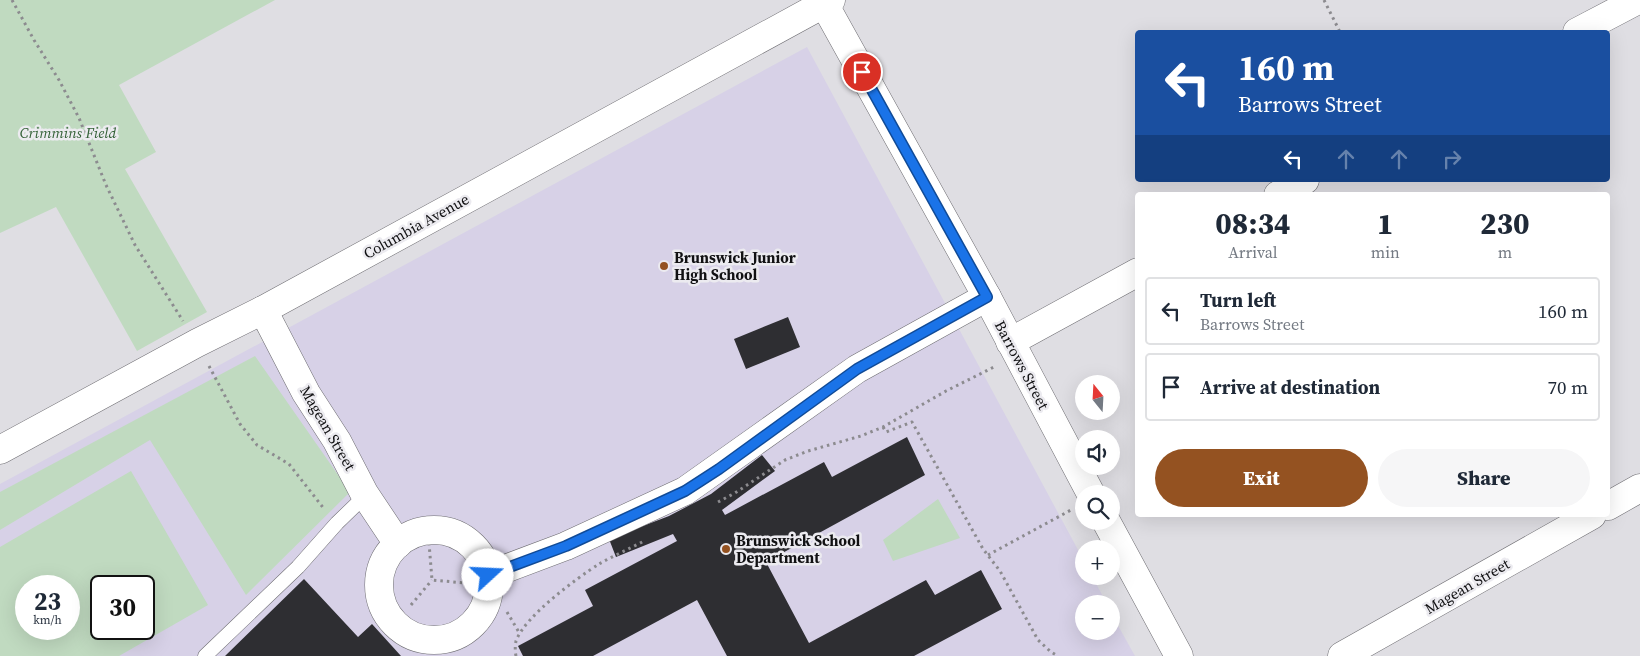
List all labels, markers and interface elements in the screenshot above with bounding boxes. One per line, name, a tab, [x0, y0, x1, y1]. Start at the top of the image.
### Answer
text: 160 m	[1238, 44, 1334, 92]
icon: left	[1155, 50, 1220, 115]
pin	[841, 51, 883, 93]
icon: arrive	[848, 58, 876, 86]
text: Barrows Street	[1238, 89, 1382, 119]
park label: Crimmins Field	[20, 122, 116, 143]
icon: left	[1279, 145, 1307, 173]
icon: ahead	[1332, 145, 1360, 173]
icon: ahead	[1385, 145, 1413, 173]
icon: right	[1438, 145, 1466, 173]
street label: Columbia Avenue	[359, 188, 473, 264]
text: 08:34	[1215, 203, 1290, 244]
text: 1	[1377, 203, 1394, 244]
text: 230	[1480, 203, 1530, 244]
text: Arrival	[1228, 241, 1278, 263]
text: min	[1371, 241, 1400, 263]
text: m	[1498, 241, 1512, 263]
place label: Brunswick Junior High School	[674, 247, 796, 285]
marker: Brunswick Junior High School	[658, 260, 670, 272]
text: Turn left	[1200, 287, 1276, 313]
icon: left	[1157, 297, 1185, 325]
text: 160 m	[1538, 298, 1588, 324]
text: Barrows Street	[1200, 313, 1304, 335]
street label: Barrows Street	[990, 317, 1054, 413]
icon: arrive	[1157, 373, 1185, 401]
text: Arrive at destination	[1200, 374, 1380, 400]
text: 70 m	[1547, 374, 1588, 400]
north arrow	[1075, 375, 1120, 420]
map controls	[1075, 375, 1120, 640]
street label: Magean Street	[295, 382, 361, 474]
button: sound	[1075, 430, 1120, 475]
button: Exit	[1155, 449, 1368, 507]
button: Share	[1378, 449, 1590, 507]
button: search	[1075, 485, 1120, 530]
place label: Brunswick School Department	[736, 530, 861, 568]
button: +	[1075, 540, 1120, 585]
marker: Brunswick School Department	[720, 543, 732, 555]
position arrow	[461, 548, 513, 600]
street label: Magean Street	[1421, 553, 1513, 619]
speed limit sign: 30	[90, 575, 155, 640]
text: 23	[34, 584, 61, 618]
button: −	[1075, 595, 1120, 640]
text: km/h	[33, 612, 62, 628]

